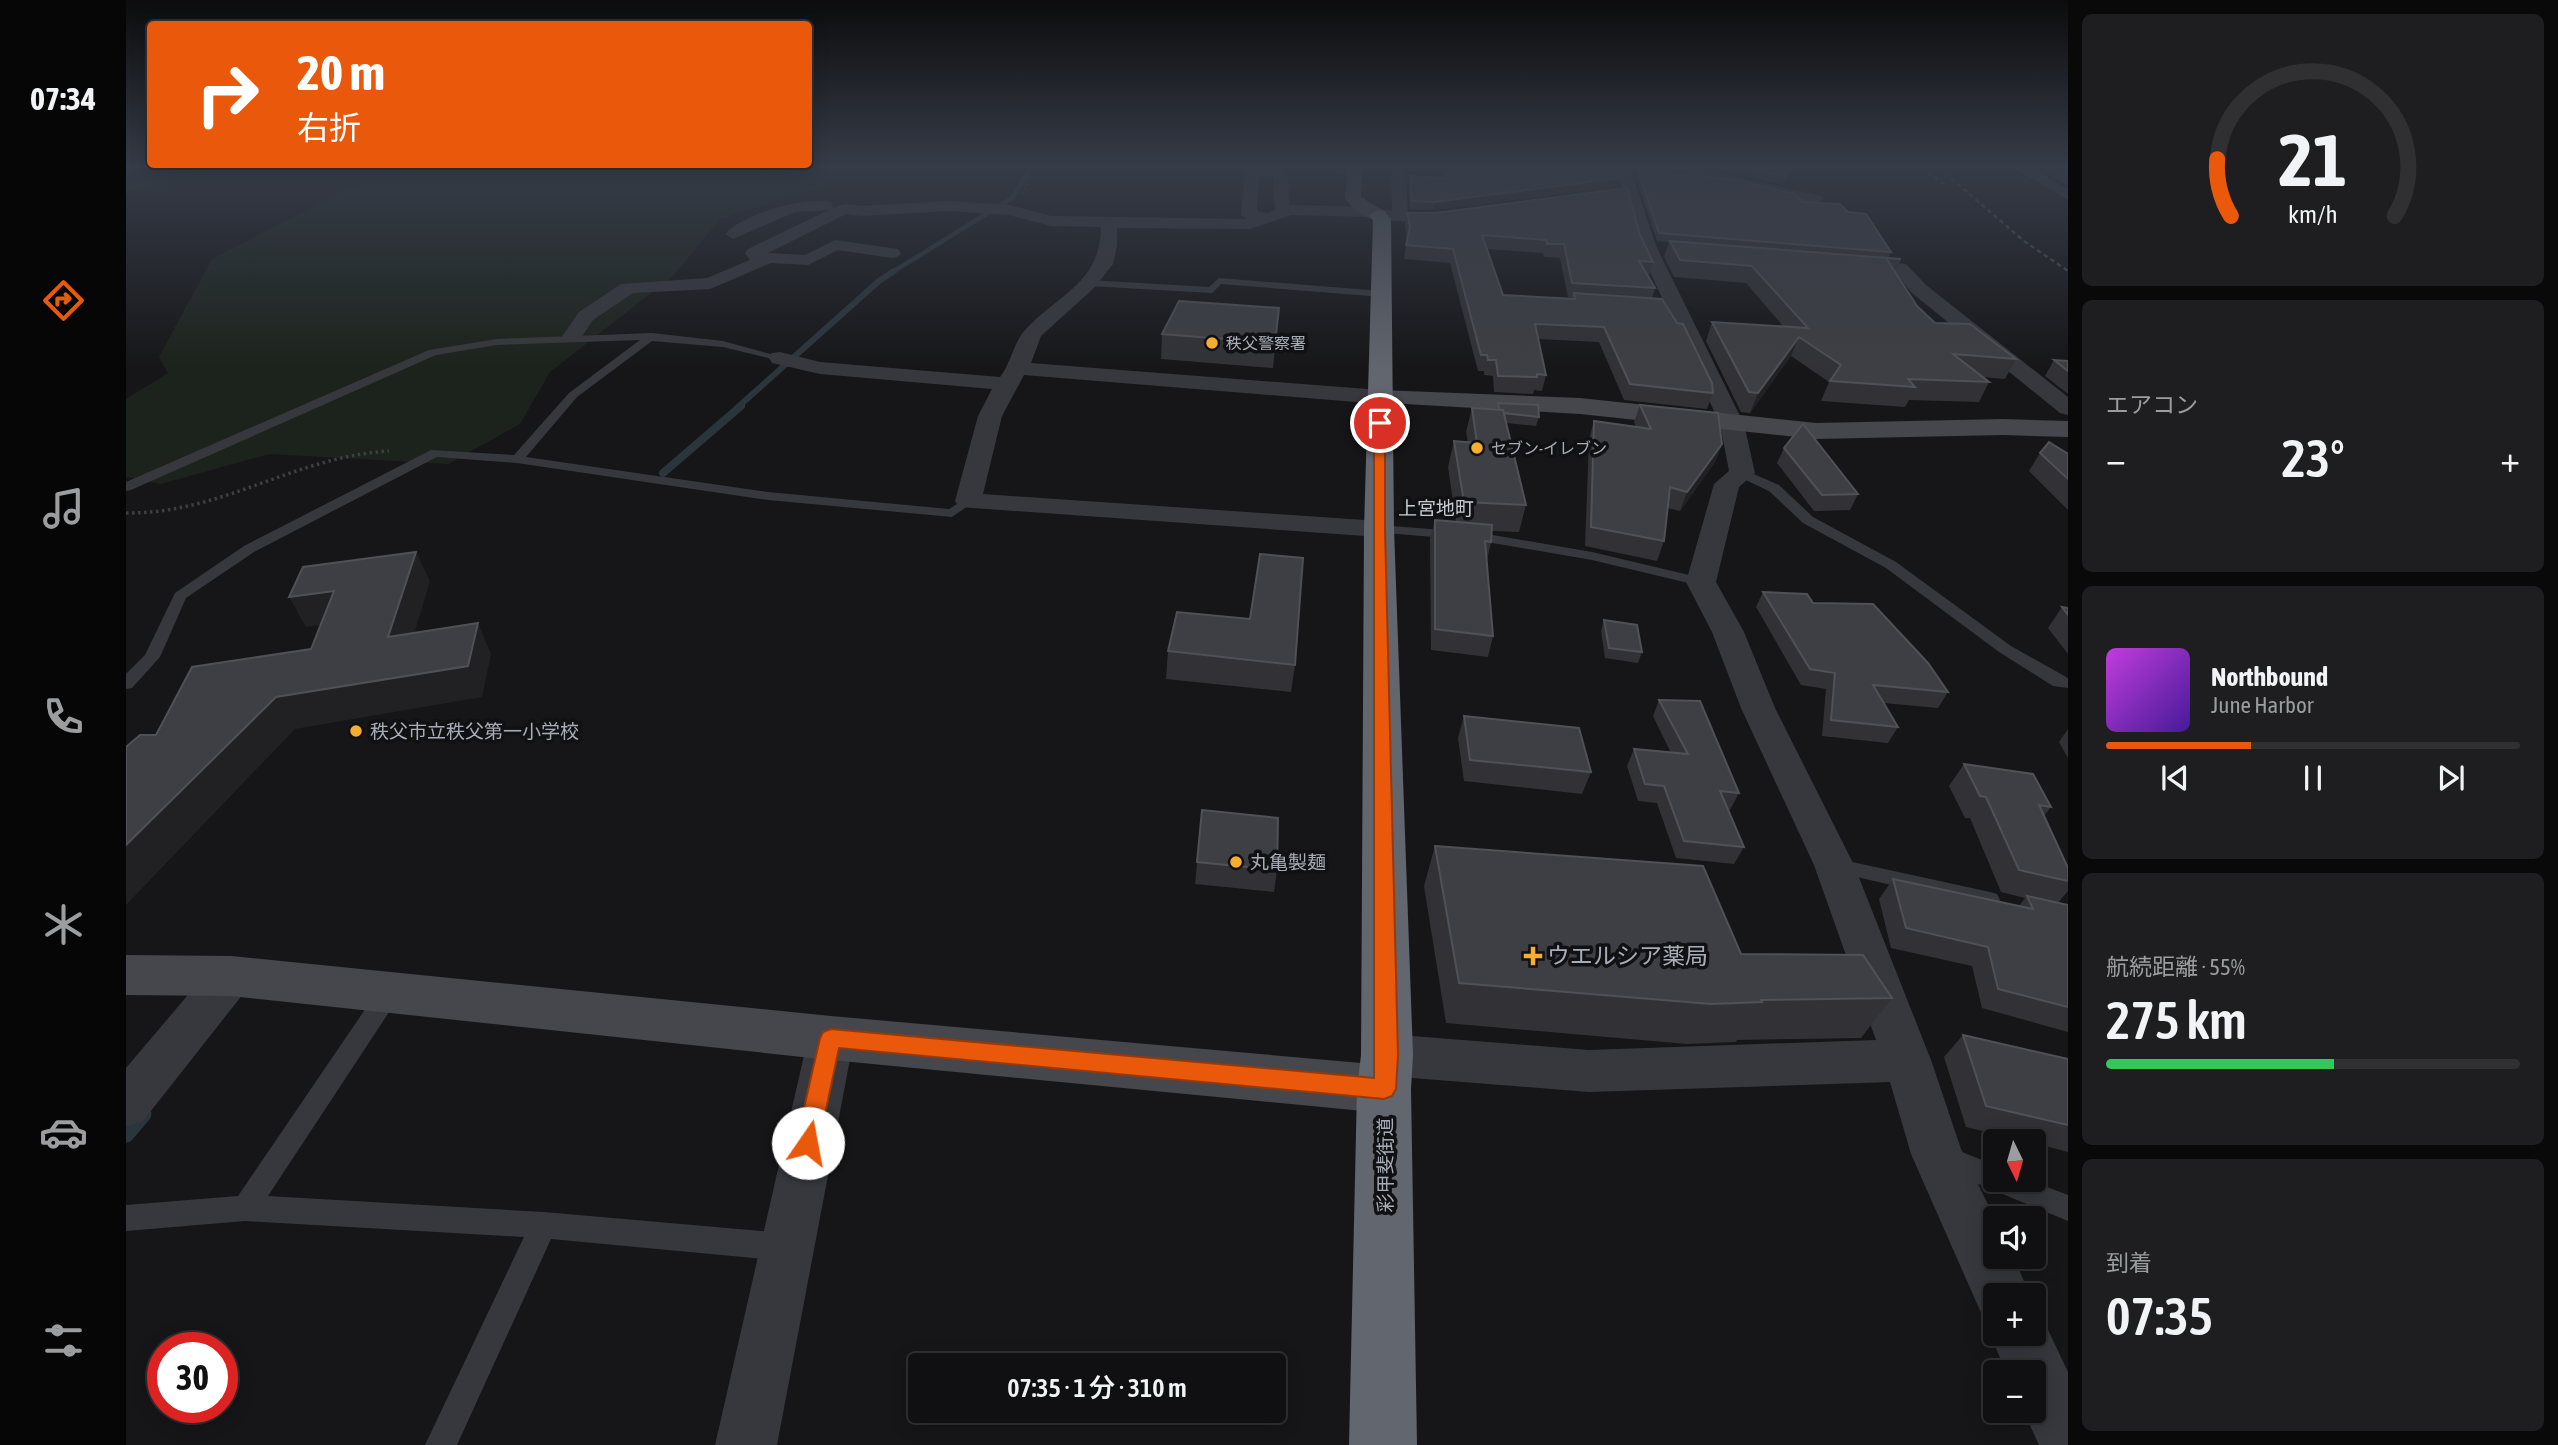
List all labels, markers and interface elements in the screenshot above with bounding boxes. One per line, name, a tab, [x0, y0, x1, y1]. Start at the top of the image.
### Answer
text: 20 m	[297, 44, 385, 100]
icon: right	[182, 49, 273, 140]
text: 07:34	[30, 80, 96, 117]
text: 右折	[297, 109, 361, 146]
text: 21	[2279, 118, 2347, 201]
text: km/h	[2288, 200, 2338, 228]
icon: directions	[39, 276, 88, 325]
place label: 秩父警察署	[1226, 334, 1306, 352]
marker: 秩父警察署	[1204, 335, 1220, 351]
text: エアコン	[2106, 392, 2198, 418]
pin	[1350, 393, 1410, 453]
icon: arrive	[1361, 404, 1399, 442]
text: 23°	[2281, 428, 2345, 488]
text: −	[2106, 437, 2126, 480]
text: +	[2500, 437, 2520, 480]
place label: セブン-イレブン	[1491, 439, 1607, 457]
marker: セブン-イレブン	[1469, 440, 1485, 456]
icon: music	[39, 484, 88, 533]
district label: 上宮地町	[1398, 497, 1474, 519]
text: Northbound	[2211, 662, 2328, 692]
icon: phone	[39, 692, 88, 741]
text: June Harbor	[2211, 692, 2314, 718]
place label: 秩父市立秩父第一小学校	[370, 720, 579, 742]
marker: 秩父市立秩父第一小学校	[348, 723, 364, 739]
icon: previous	[2156, 759, 2194, 797]
icon: pause	[2294, 759, 2332, 797]
icon: next	[2432, 759, 2470, 797]
place label: 丸亀製麺	[1250, 851, 1326, 873]
marker: 丸亀製麺	[1228, 854, 1244, 870]
icon: climate	[39, 900, 88, 949]
place label: ウエルシア薬局	[1547, 943, 1708, 969]
marker: ウエルシア薬局	[1525, 948, 1541, 964]
text: 航続距離 · 55%	[2106, 954, 2245, 980]
text: 275 km	[2106, 990, 2247, 1050]
position arrow	[771, 1106, 845, 1180]
icon: car	[39, 1108, 88, 1157]
street label: 彩甲斐街道	[1374, 1117, 1396, 1213]
north arrow	[1983, 1129, 2046, 1192]
map controls	[1983, 1129, 2046, 1423]
button: sound	[1983, 1206, 2046, 1269]
text: 到着	[2106, 1250, 2152, 1276]
button: +	[1983, 1283, 2046, 1346]
text: 07:35	[2106, 1286, 2213, 1346]
icon: filters	[39, 1316, 88, 1365]
speed limit sign: 30	[147, 1332, 238, 1423]
button: −	[1983, 1360, 2046, 1423]
text: 07:35 · 1 分 · 310 m	[1007, 1373, 1187, 1403]

